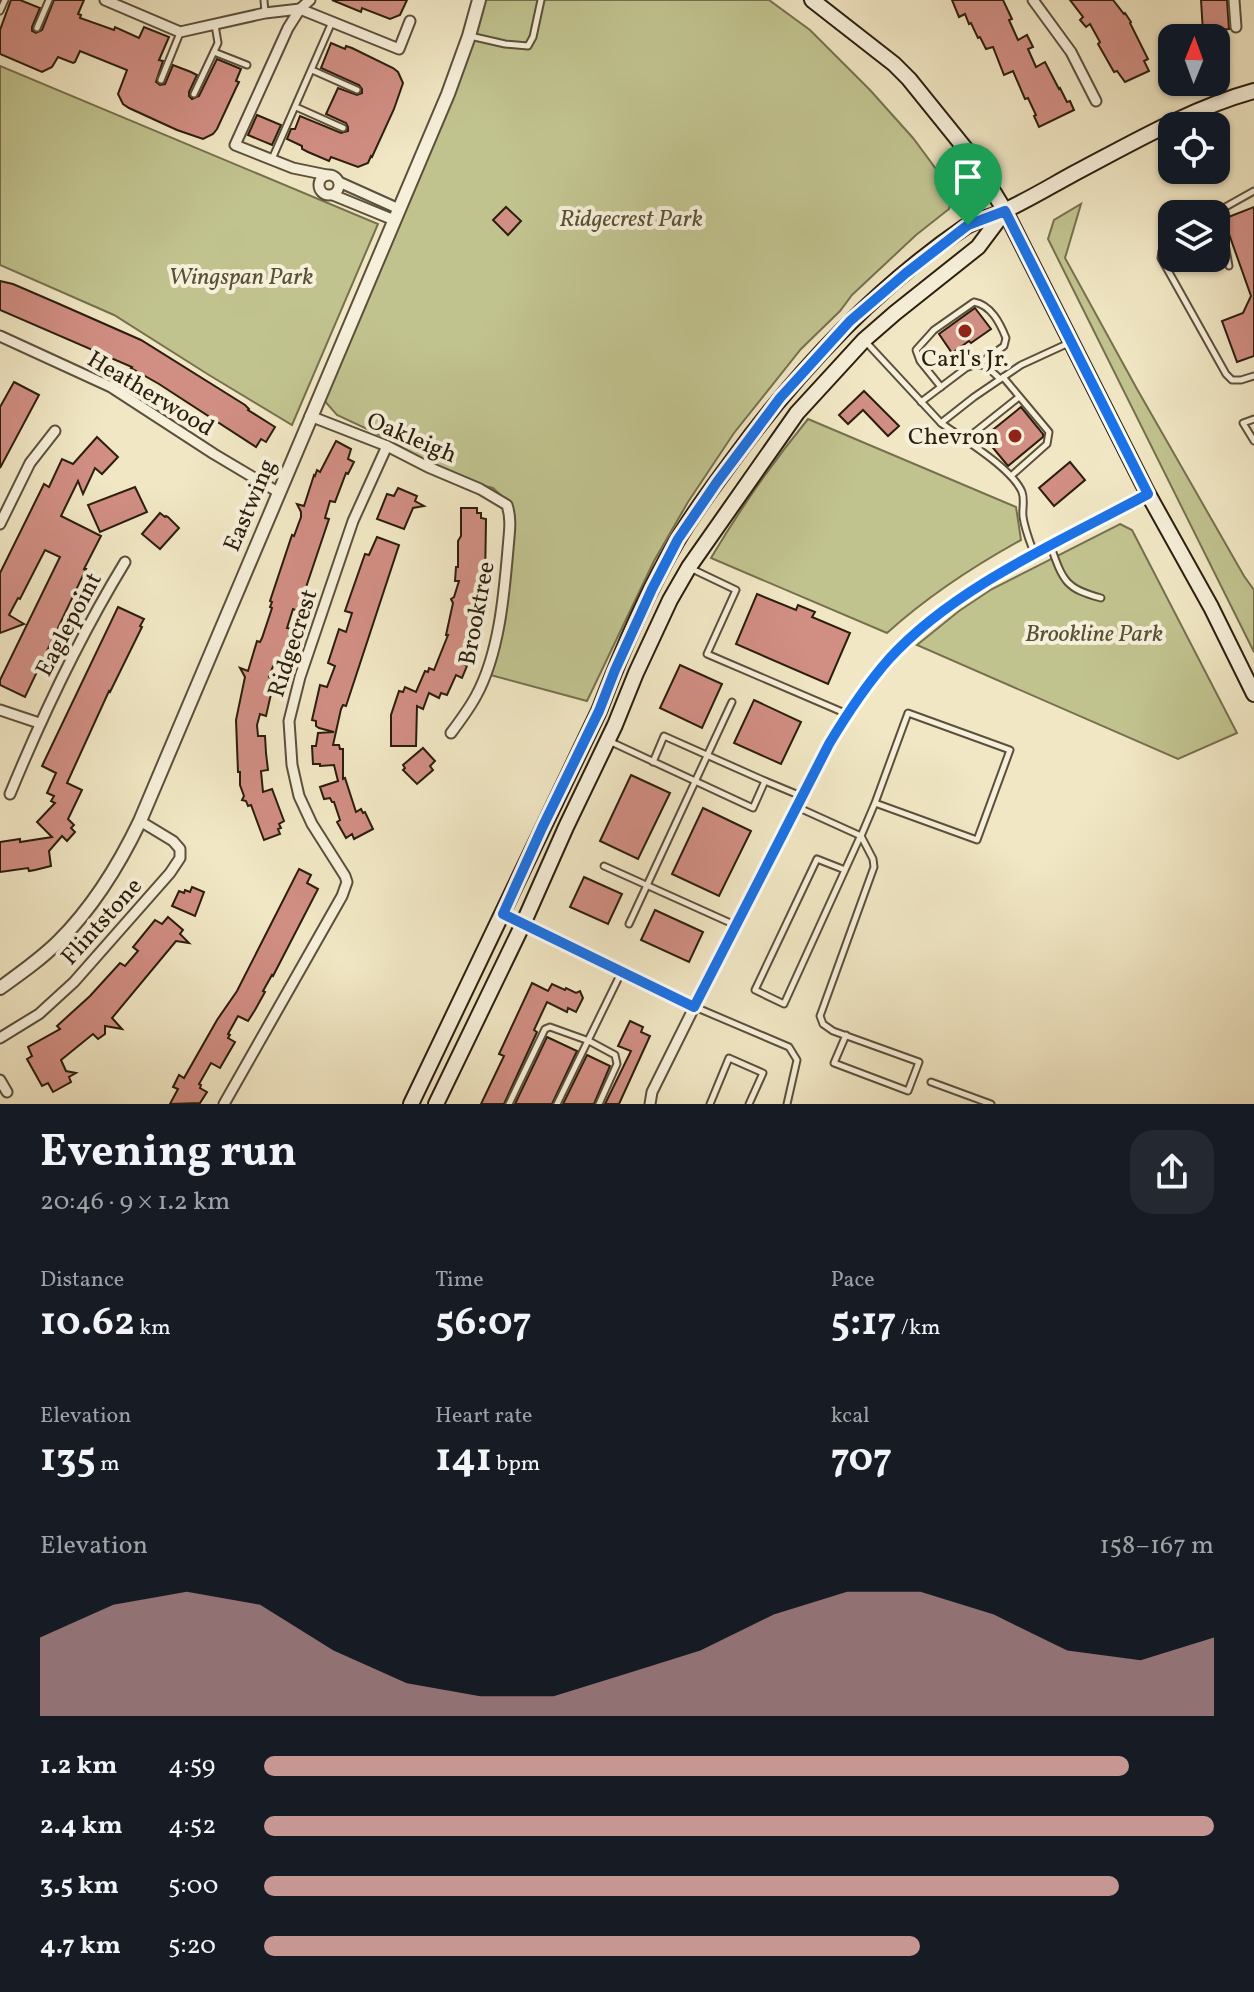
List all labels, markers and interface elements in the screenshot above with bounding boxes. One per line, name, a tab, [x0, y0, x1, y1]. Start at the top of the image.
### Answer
north arrow	[1158, 24, 1230, 96]
map controls	[1158, 24, 1230, 272]
button: locate	[1158, 112, 1230, 184]
pin	[934, 143, 1002, 225]
icon: arrive	[946, 155, 990, 199]
button: layers	[1158, 200, 1230, 272]
park label: Ridgecrest Park	[559, 203, 703, 237]
park label: Wingspan Park	[169, 261, 313, 295]
marker: Carl's Jr.	[956, 322, 974, 340]
street label: Heatherwood	[80, 343, 220, 446]
place label: Carl's Jr.	[921, 343, 1009, 377]
street label: Oakleigh	[361, 405, 462, 473]
place label: Chevron	[908, 421, 999, 455]
marker: Chevron	[1006, 427, 1024, 445]
street label: Eastwing	[216, 454, 286, 557]
street label: Brooktree	[451, 559, 505, 668]
street label: Eaglepoint	[28, 567, 111, 683]
street label: Ridgecrest	[260, 585, 327, 702]
park label: Brookline Park	[1025, 618, 1163, 652]
street label: Flintstone	[54, 871, 151, 974]
text: Evening run	[40, 1123, 297, 1184]
button: share	[1130, 1130, 1214, 1214]
text: 20:46 · 9 × 1.2 km	[40, 1184, 230, 1220]
text: Distance	[40, 1265, 124, 1296]
text: Time	[435, 1265, 484, 1296]
text: Pace	[831, 1265, 875, 1296]
text: 10.62	[40, 1296, 135, 1352]
text: 56:07	[435, 1296, 532, 1352]
text: 5:17	[831, 1296, 896, 1352]
text: km	[135, 1313, 171, 1344]
text: /km	[896, 1313, 940, 1344]
text: Elevation	[40, 1401, 131, 1432]
text: Heart rate	[435, 1401, 532, 1432]
text: kcal	[831, 1401, 870, 1432]
text: 135	[40, 1432, 96, 1488]
text: 141	[435, 1432, 492, 1488]
text: 707	[831, 1432, 892, 1488]
text: m	[96, 1449, 120, 1480]
text: bpm	[492, 1449, 540, 1480]
text: Elevation	[40, 1528, 148, 1564]
text: 158–167 m	[1099, 1528, 1214, 1564]
text: 1.2 km	[40, 1748, 117, 1784]
text: 4:59	[168, 1748, 215, 1784]
text: 2.4 km	[40, 1808, 123, 1844]
text: 4:52	[168, 1808, 216, 1844]
text: 3.5 km	[40, 1868, 119, 1904]
text: 5:00	[168, 1868, 218, 1904]
text: 4.7 km	[40, 1928, 121, 1964]
text: 5:20	[168, 1928, 216, 1964]

